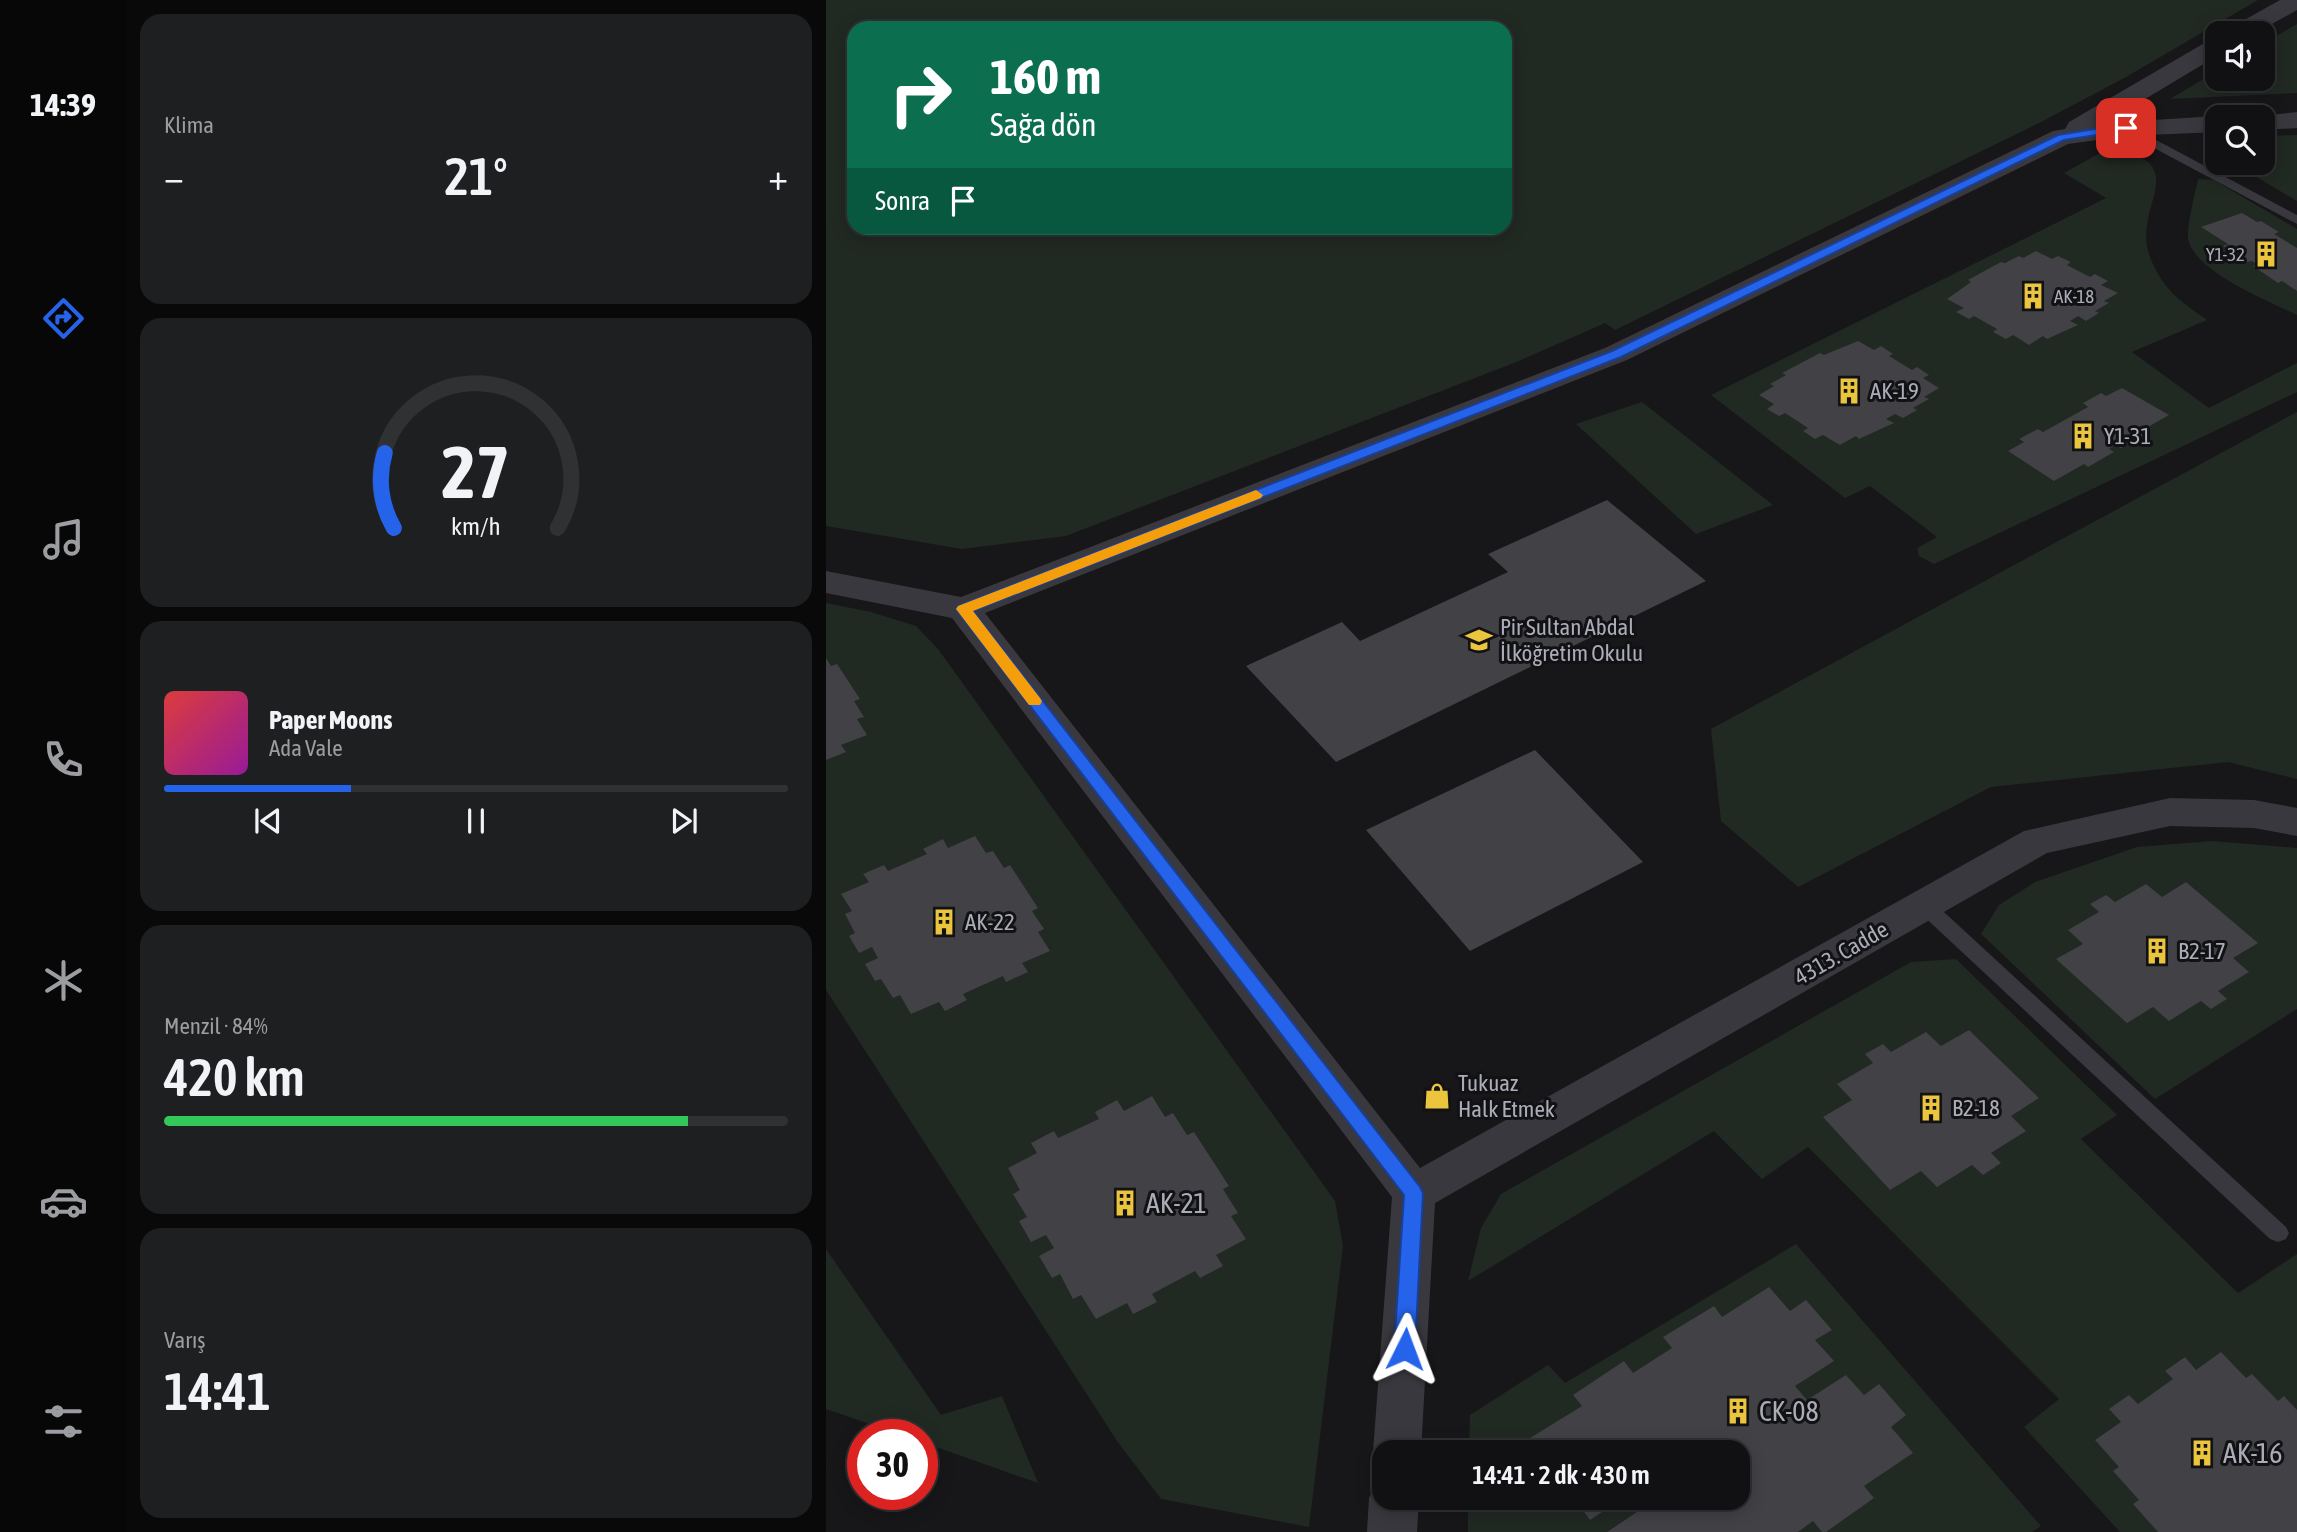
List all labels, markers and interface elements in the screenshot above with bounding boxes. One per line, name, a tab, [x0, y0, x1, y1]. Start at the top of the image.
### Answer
map controls	[2205, 21, 2275, 175]
button: sound	[2205, 21, 2275, 91]
text: 160 m	[990, 48, 1101, 104]
icon: right	[875, 49, 966, 140]
text: 14:39	[30, 86, 96, 123]
pin	[2096, 98, 2156, 158]
button: search	[2205, 105, 2275, 175]
text: Sağa dön	[990, 106, 1096, 143]
icon: arrive	[2107, 109, 2145, 147]
text: Klima	[164, 112, 214, 138]
text: 21°	[444, 146, 508, 206]
text: −	[164, 155, 184, 198]
text: +	[768, 155, 788, 198]
icon: arrive	[944, 182, 982, 220]
text: Sonra	[875, 186, 930, 216]
building icon: Y1-32	[2251, 239, 2281, 269]
place label: Y1-32	[2206, 243, 2245, 265]
building icon: AK-18	[2018, 281, 2048, 311]
place label: AK-18	[2054, 285, 2094, 307]
icon: directions	[39, 294, 88, 343]
building icon: AK-19	[1834, 376, 1864, 406]
place label: AK-19	[1870, 378, 1919, 404]
building icon: Y1-31	[2068, 421, 2098, 451]
place label: Y1-31	[2104, 423, 2151, 449]
text: 27	[442, 431, 510, 514]
text: km/h	[451, 512, 501, 540]
icon: music	[39, 515, 88, 564]
place label: Pir Sultan Abdal İlköğretim Okulu	[1500, 614, 1643, 666]
school or university icon: Pir Sultan Abdal İlköğretim Okulu	[1464, 625, 1494, 655]
text: Paper Moons	[269, 705, 392, 735]
icon: phone	[39, 735, 88, 784]
text: Ada Vale	[269, 735, 343, 761]
icon: previous	[249, 802, 287, 840]
icon: pause	[457, 802, 495, 840]
icon: next	[665, 802, 703, 840]
building icon: AK-22	[929, 907, 959, 937]
place label: AK-22	[965, 909, 1015, 935]
street label: 4313. Cadde	[1790, 916, 1892, 990]
building icon: B2-17	[2142, 936, 2172, 966]
place label: B2-17	[2178, 938, 2226, 964]
icon: climate	[39, 956, 88, 1005]
text: Menzil · 84%	[164, 1013, 268, 1039]
text: 420 km	[164, 1047, 305, 1107]
place label: Tukuaz Halk Etmek	[1458, 1070, 1555, 1122]
shop icon: Tukuaz Halk Etmek	[1422, 1081, 1452, 1111]
building icon: B2-18	[1916, 1093, 1946, 1123]
place label: B2-18	[1952, 1095, 2000, 1121]
icon: car	[39, 1177, 88, 1226]
place label: AK-21	[1146, 1187, 1207, 1219]
building icon: AK-21	[1110, 1188, 1140, 1218]
position arrow	[1368, 1312, 1442, 1386]
text: Varış	[164, 1327, 205, 1353]
text: 14:41	[164, 1361, 271, 1421]
place label: CK-08	[1759, 1395, 1819, 1427]
building icon: CK-08	[1723, 1396, 1753, 1426]
icon: filters	[39, 1397, 88, 1446]
speed limit sign: 30	[847, 1419, 938, 1510]
place label: AK-16	[2223, 1437, 2282, 1469]
building icon: AK-16	[2187, 1438, 2217, 1468]
text: 14:41 · 2 dk · 430 m	[1472, 1460, 1650, 1490]

